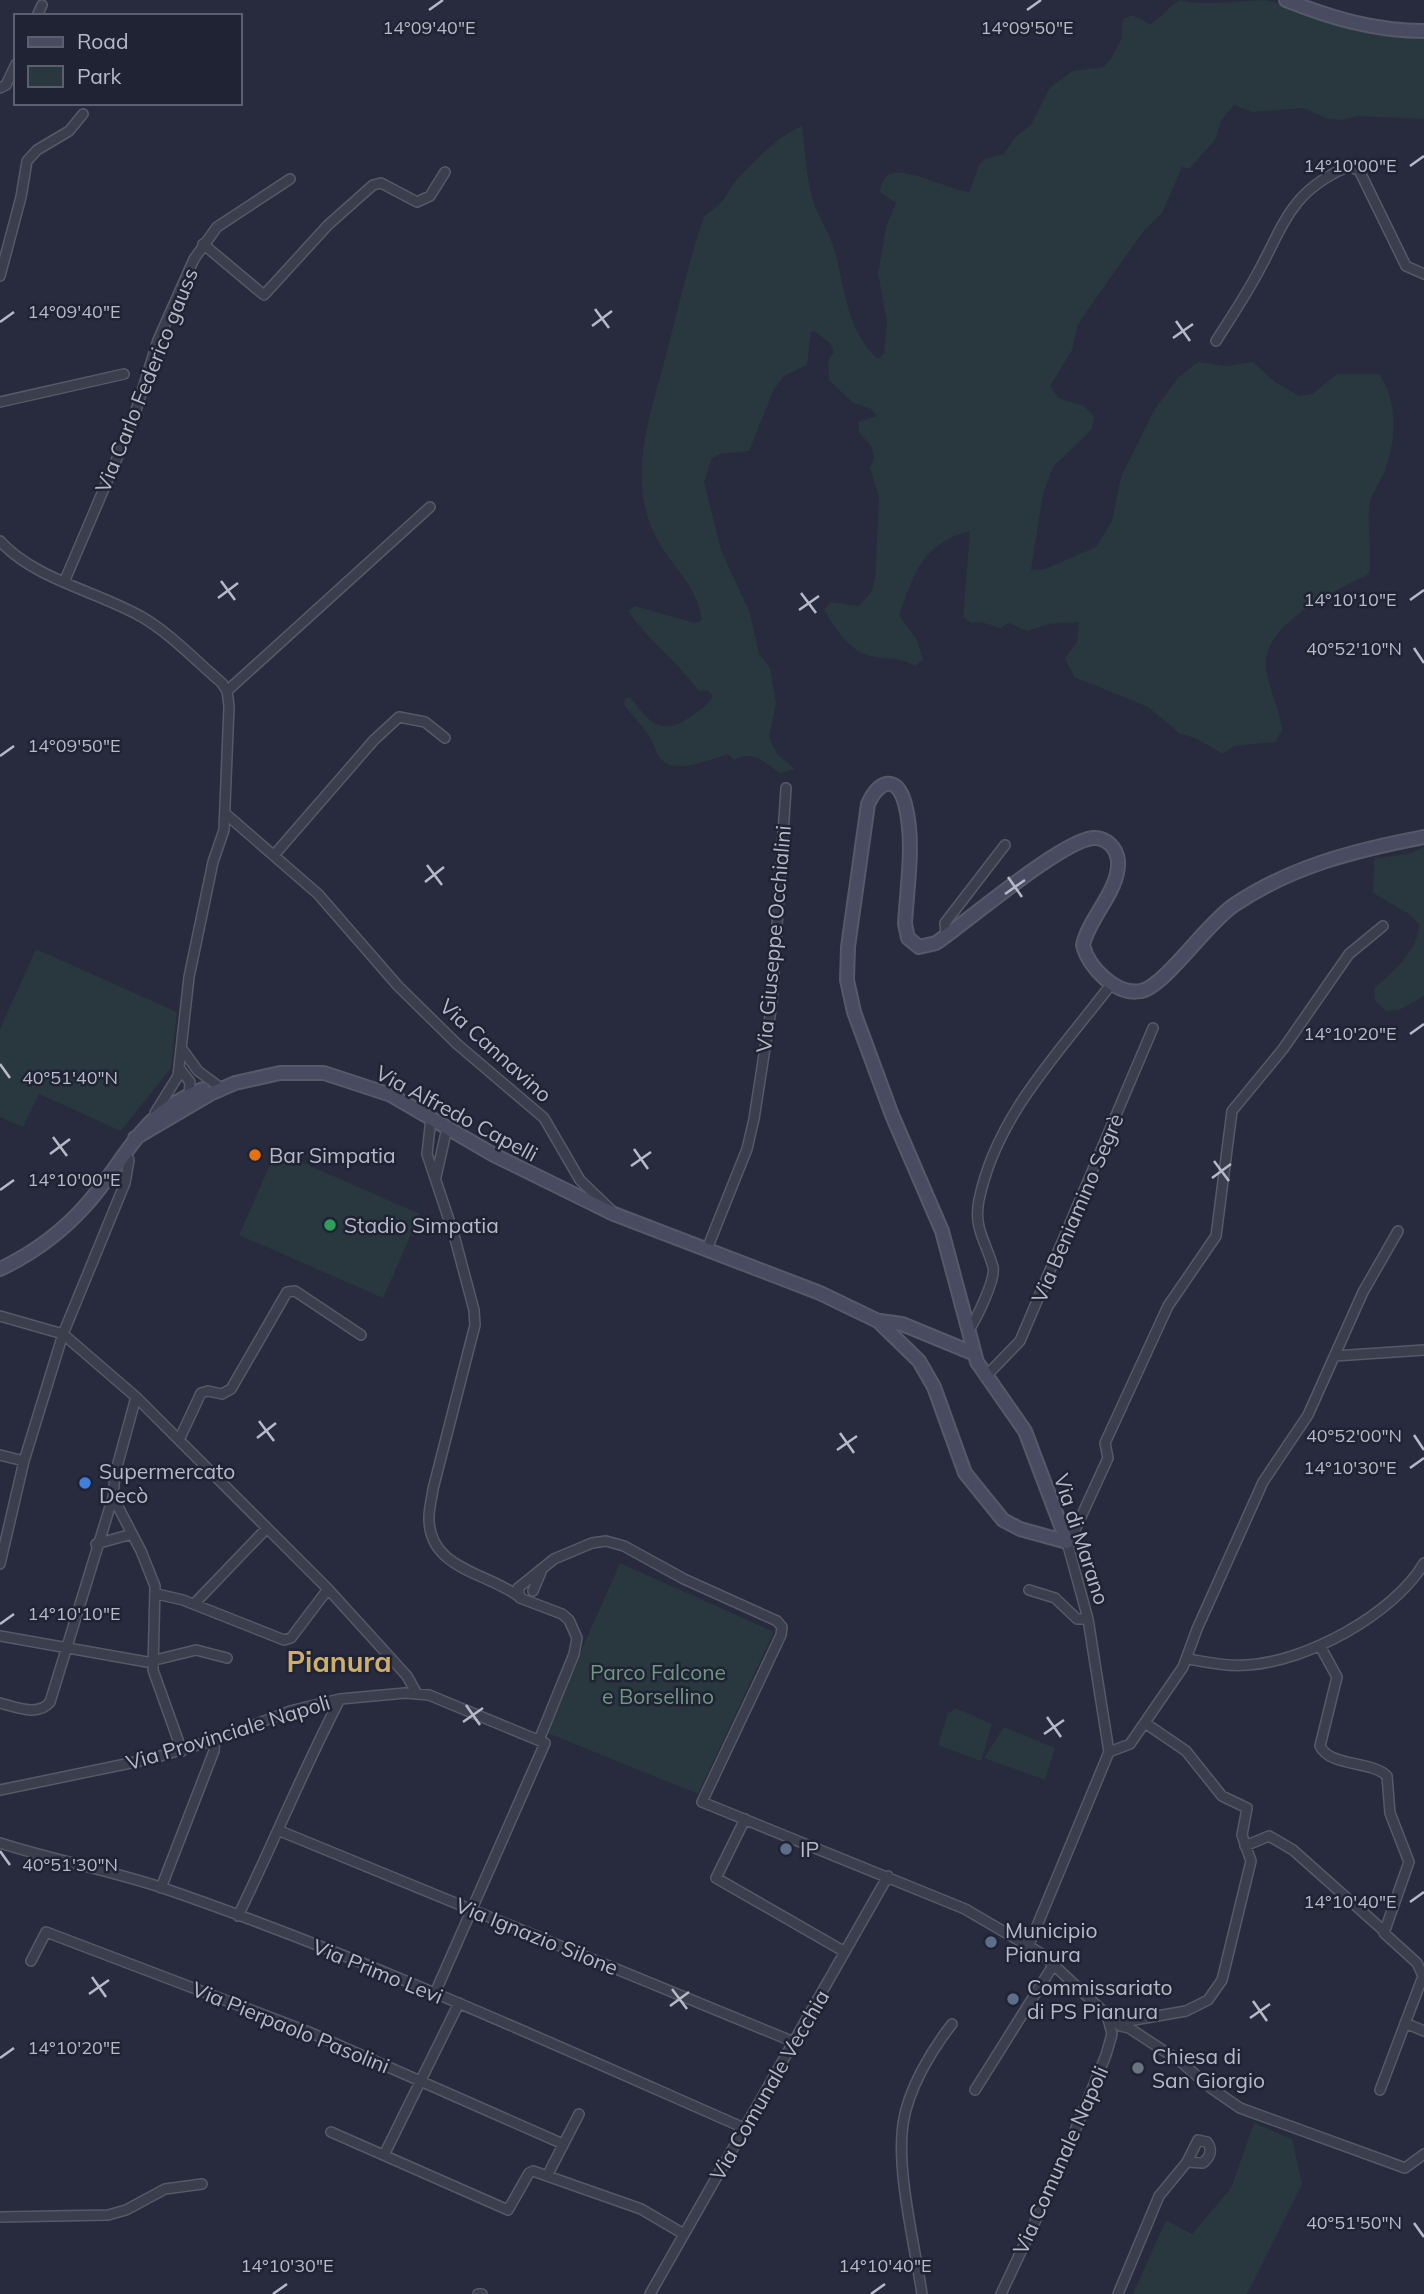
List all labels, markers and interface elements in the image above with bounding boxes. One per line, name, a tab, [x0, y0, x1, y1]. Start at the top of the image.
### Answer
legend	[14, 14, 242, 105]
text: 14°09'40"E	[382, 16, 476, 39]
text: 14°09'50"E	[980, 16, 1074, 39]
text: Road	[77, 28, 128, 54]
text: Park	[77, 63, 121, 89]
text: 14°10'00"E	[1303, 154, 1397, 177]
street label: Via Carlo Federico gauss	[89, 264, 203, 496]
text: 14°09'40"E	[27, 300, 121, 323]
text: 14°10'10"E	[1303, 588, 1397, 611]
text: 40°52'10"N	[1306, 637, 1402, 660]
text: 14°09'50"E	[27, 734, 121, 757]
street label: Via Giuseppe Occhialini	[750, 824, 796, 1054]
street label: Via Cannavino	[435, 993, 557, 1107]
text: 14°10'20"E	[1303, 1022, 1397, 1045]
street label: Via Alfredo Capelli	[371, 1059, 543, 1167]
text: 40°51'40"N	[22, 1066, 118, 1089]
street label: Via Beniamino Segrè	[1025, 1110, 1129, 1306]
place label: Bar Simpatia	[269, 1142, 396, 1168]
marker: Bar Simpatia	[247, 1147, 263, 1163]
text: 14°10'00"E	[27, 1168, 121, 1191]
place label: Stadio Simpatia	[344, 1212, 499, 1238]
marker: Stadio Simpatia	[322, 1217, 338, 1233]
text: 40°52'00"N	[1306, 1424, 1402, 1447]
text: 14°10'30"E	[1303, 1456, 1397, 1479]
place label: Supermercato Decò	[99, 1458, 235, 1508]
street label: Via di Marano	[1049, 1470, 1115, 1608]
marker: Supermercato Decò	[77, 1475, 93, 1491]
text: 14°10'10"E	[27, 1602, 121, 1625]
district label: Pianura	[286, 1644, 392, 1679]
park label: Parco Falcone e Borsellino	[590, 1659, 726, 1709]
street label: Via Provinciale Napoli	[123, 1689, 333, 1775]
place label: IP	[800, 1836, 819, 1862]
marker: IP	[778, 1841, 794, 1857]
text: 40°51'30"N	[22, 1853, 118, 1876]
text: 14°10'40"E	[1303, 1890, 1397, 1913]
street label: Via Ignazio Silone	[452, 1892, 622, 1980]
place label: Municipio Pianura	[1005, 1917, 1097, 1967]
street label: Via Primo Levi	[309, 1933, 447, 2009]
marker: Municipio Pianura	[983, 1934, 999, 1950]
place label: Commissariato di PS Pianura	[1027, 1974, 1172, 2024]
street label: Via Pierpaolo Pasolini	[189, 1976, 393, 2078]
street label: Via Comunale Vecchia	[704, 1985, 834, 2185]
marker: Commissariato di PS Pianura	[1005, 1991, 1021, 2007]
text: 14°10'20"E	[27, 2036, 121, 2059]
place label: Chiesa di San Giorgio	[1152, 2043, 1265, 2093]
marker: Chiesa di San Giorgio	[1130, 2060, 1146, 2076]
street label: Via Comunale Napoli	[1007, 2062, 1113, 2258]
text: 40°51'50"N	[1306, 2211, 1402, 2234]
text: 14°10'30"E	[240, 2254, 334, 2277]
text: 14°10'40"E	[838, 2254, 932, 2277]

